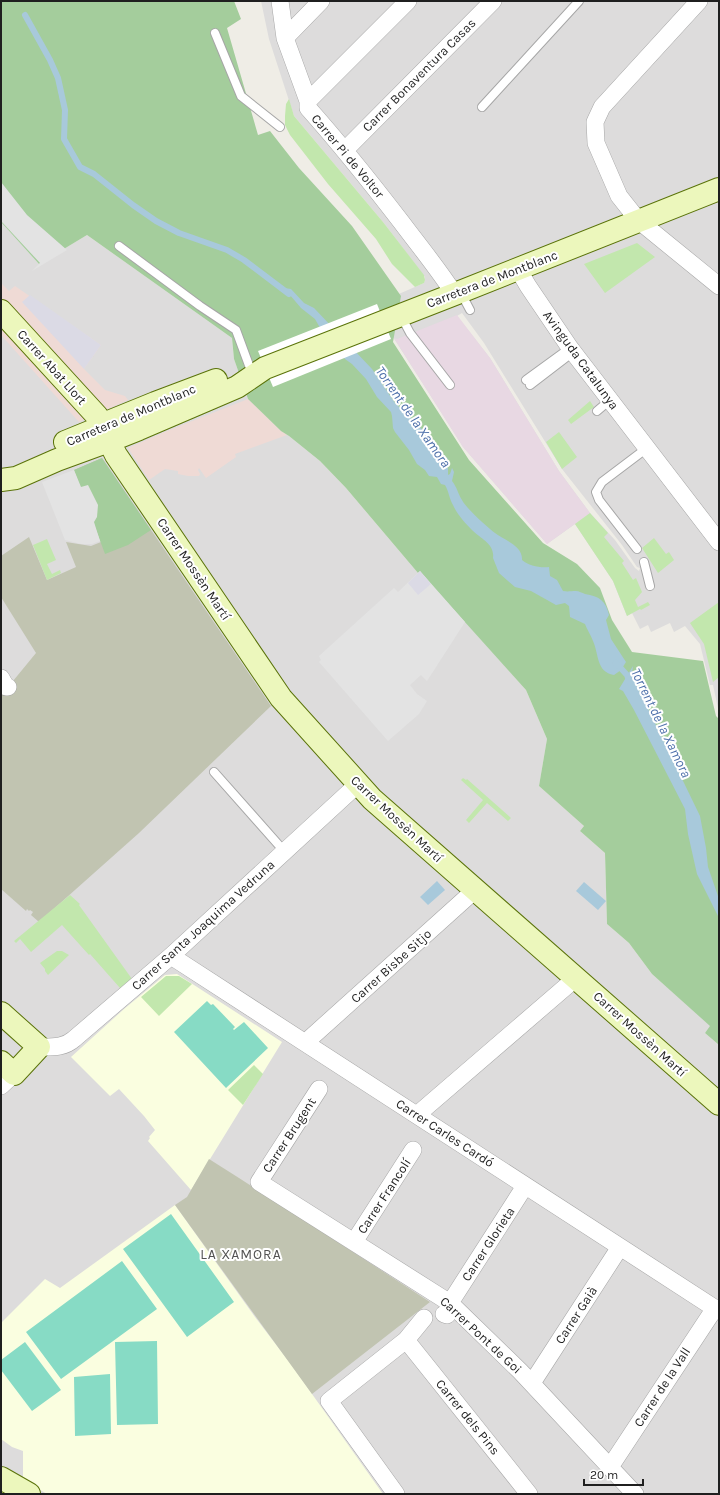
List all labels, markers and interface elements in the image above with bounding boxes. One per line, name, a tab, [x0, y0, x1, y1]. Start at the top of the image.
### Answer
street label: Carrer Bonaventura Casas	[359, 15, 479, 135]
street label: Carrer Pi de Voltor	[309, 111, 388, 201]
street label: Carretera de Montblanc	[424, 247, 560, 311]
street label: Avinguda Catalunya	[540, 308, 622, 412]
street label: Carrer Abat Llort	[14, 326, 90, 408]
water label: Torrent de la Xamora	[372, 363, 454, 471]
street label: Carretera de Montblanc	[64, 381, 198, 449]
street label: Carrer Mossèn Martí	[154, 515, 234, 623]
water label: Torrent de la Xamora	[627, 665, 695, 781]
street label: Carrer Mossèn Martí	[348, 773, 446, 865]
street label: Carrer Santa Joaquima Vedruna	[128, 857, 278, 994]
street label: Carrer Bisbe Sitjo	[348, 926, 434, 1006]
street label: Carrer Mossèn Martí	[590, 988, 690, 1080]
street label: Carrer Brugent	[259, 1095, 319, 1175]
street label: Carrer Carles Cardó	[393, 1096, 497, 1170]
street label: Carrer Francolí	[354, 1155, 414, 1236]
street label: Carrer Glorieta	[458, 1204, 518, 1284]
district label: LA XAMORA	[200, 1246, 282, 1263]
street label: Carrer Gaià	[552, 1283, 600, 1347]
street label: Carrer Pont de Goi	[437, 1293, 525, 1377]
street label: Carrer de la Vall	[631, 1344, 693, 1430]
street label: Carrer dels Pins	[433, 1376, 503, 1458]
scale bar	[584, 1461, 643, 1487]
text: 20 m	[590, 1468, 618, 1482]

